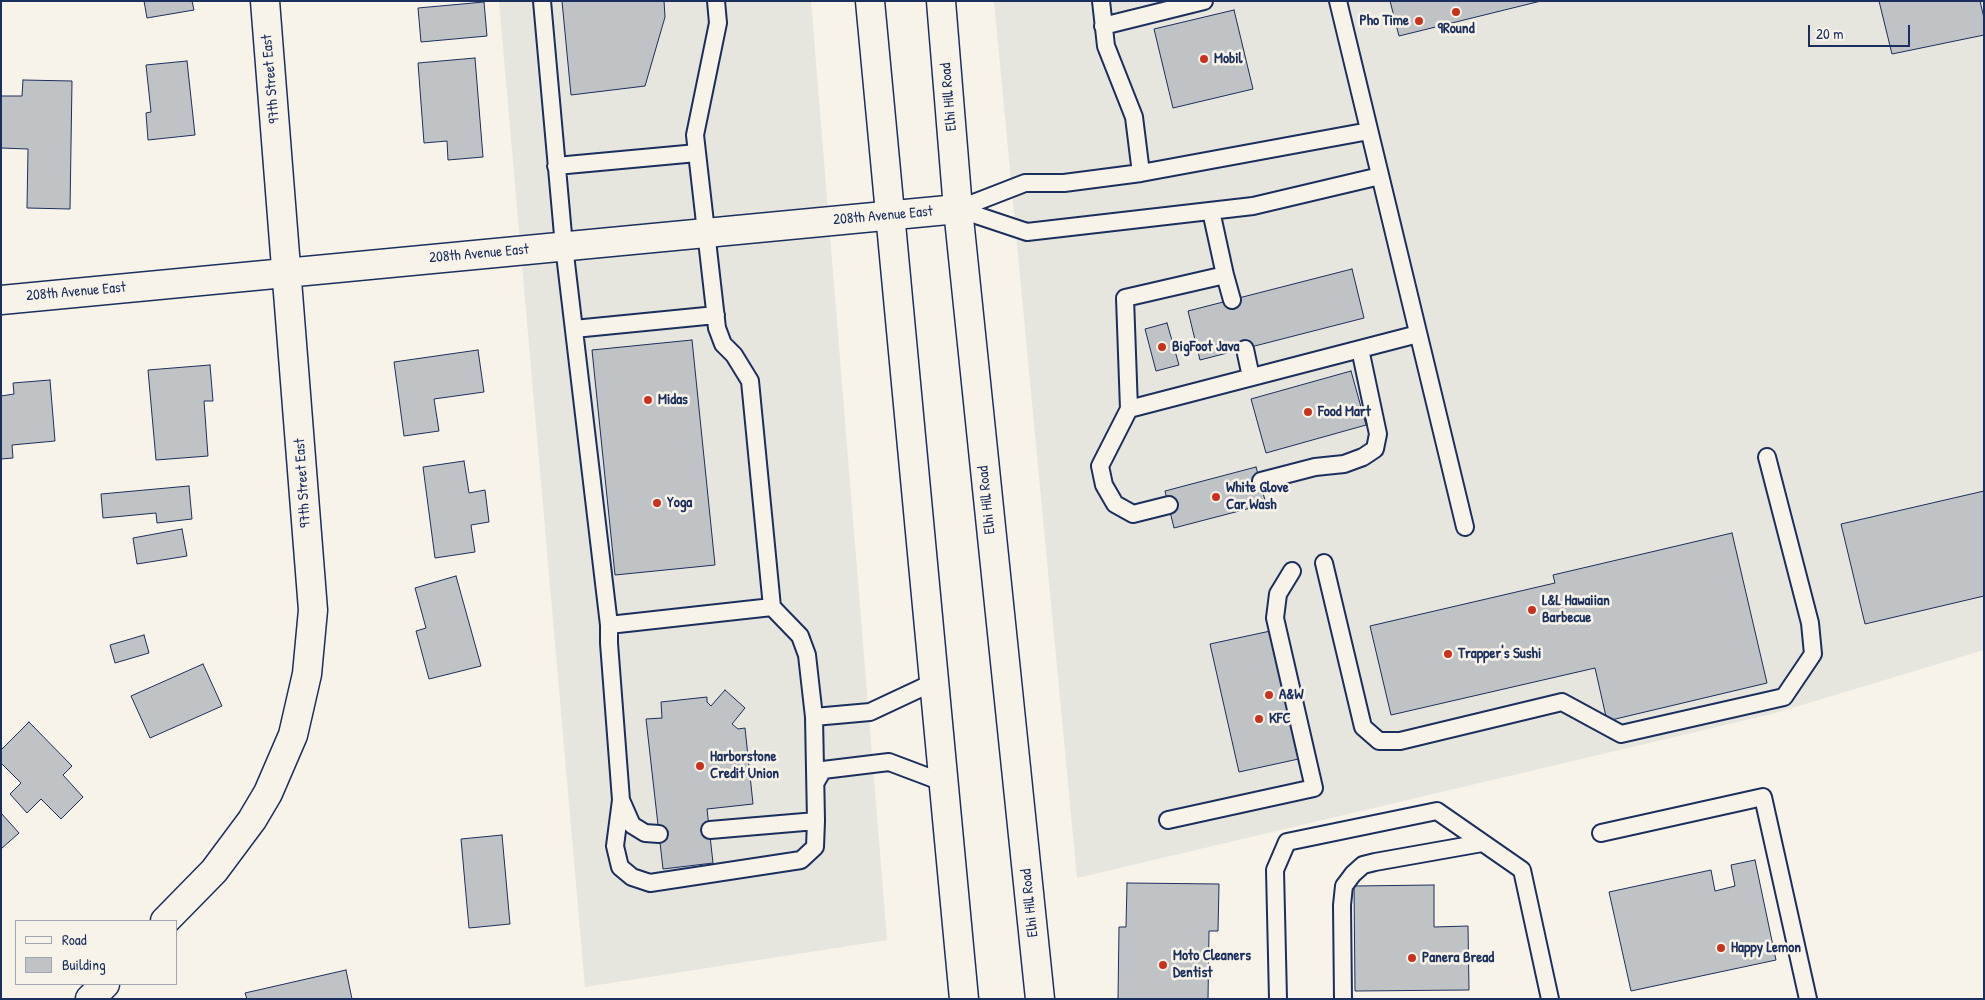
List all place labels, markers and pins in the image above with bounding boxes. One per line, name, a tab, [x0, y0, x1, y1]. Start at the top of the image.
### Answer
marker: 9Round	[1450, 6, 1462, 18]
place label: Pho Time	[1359, 12, 1409, 30]
marker: Pho Time	[1413, 15, 1425, 27]
place label: 9Round	[1438, 20, 1474, 38]
place label: Mobil	[1214, 50, 1242, 68]
marker: Mobil	[1198, 53, 1210, 65]
place label: BigFoot Java	[1172, 338, 1239, 356]
marker: BigFoot Java	[1156, 341, 1168, 353]
place label: Midas	[658, 391, 688, 409]
marker: Midas	[642, 394, 654, 406]
place label: Food Mart	[1318, 403, 1371, 421]
marker: Food Mart	[1302, 406, 1314, 418]
place label: White Glove Car Wash	[1226, 479, 1289, 514]
marker: White Glove Car Wash	[1210, 491, 1222, 503]
place label: Yoga	[667, 494, 692, 512]
marker: Yoga	[651, 497, 663, 509]
place label: L&L Hawaiian Barbecue	[1542, 592, 1610, 627]
marker: L&L Hawaiian Barbecue	[1526, 604, 1538, 616]
place label: Trapper's Sushi	[1458, 645, 1541, 663]
marker: Trapper's Sushi	[1442, 648, 1454, 660]
place label: A&W	[1279, 686, 1304, 704]
marker: A&W	[1263, 689, 1275, 701]
place label: KFC	[1269, 710, 1291, 728]
marker: KFC	[1253, 713, 1265, 725]
place label: Harborstone Credit Union	[710, 748, 779, 783]
marker: Harborstone Credit Union	[694, 760, 706, 772]
place label: Happy Lemon	[1731, 939, 1801, 957]
marker: Happy Lemon	[1715, 942, 1727, 954]
place label: Moto Cleaners Dentist	[1173, 947, 1251, 982]
place label: Panera Bread	[1422, 949, 1494, 967]
marker: Panera Bread	[1406, 952, 1418, 964]
marker: Moto Cleaners Dentist	[1157, 959, 1169, 971]

